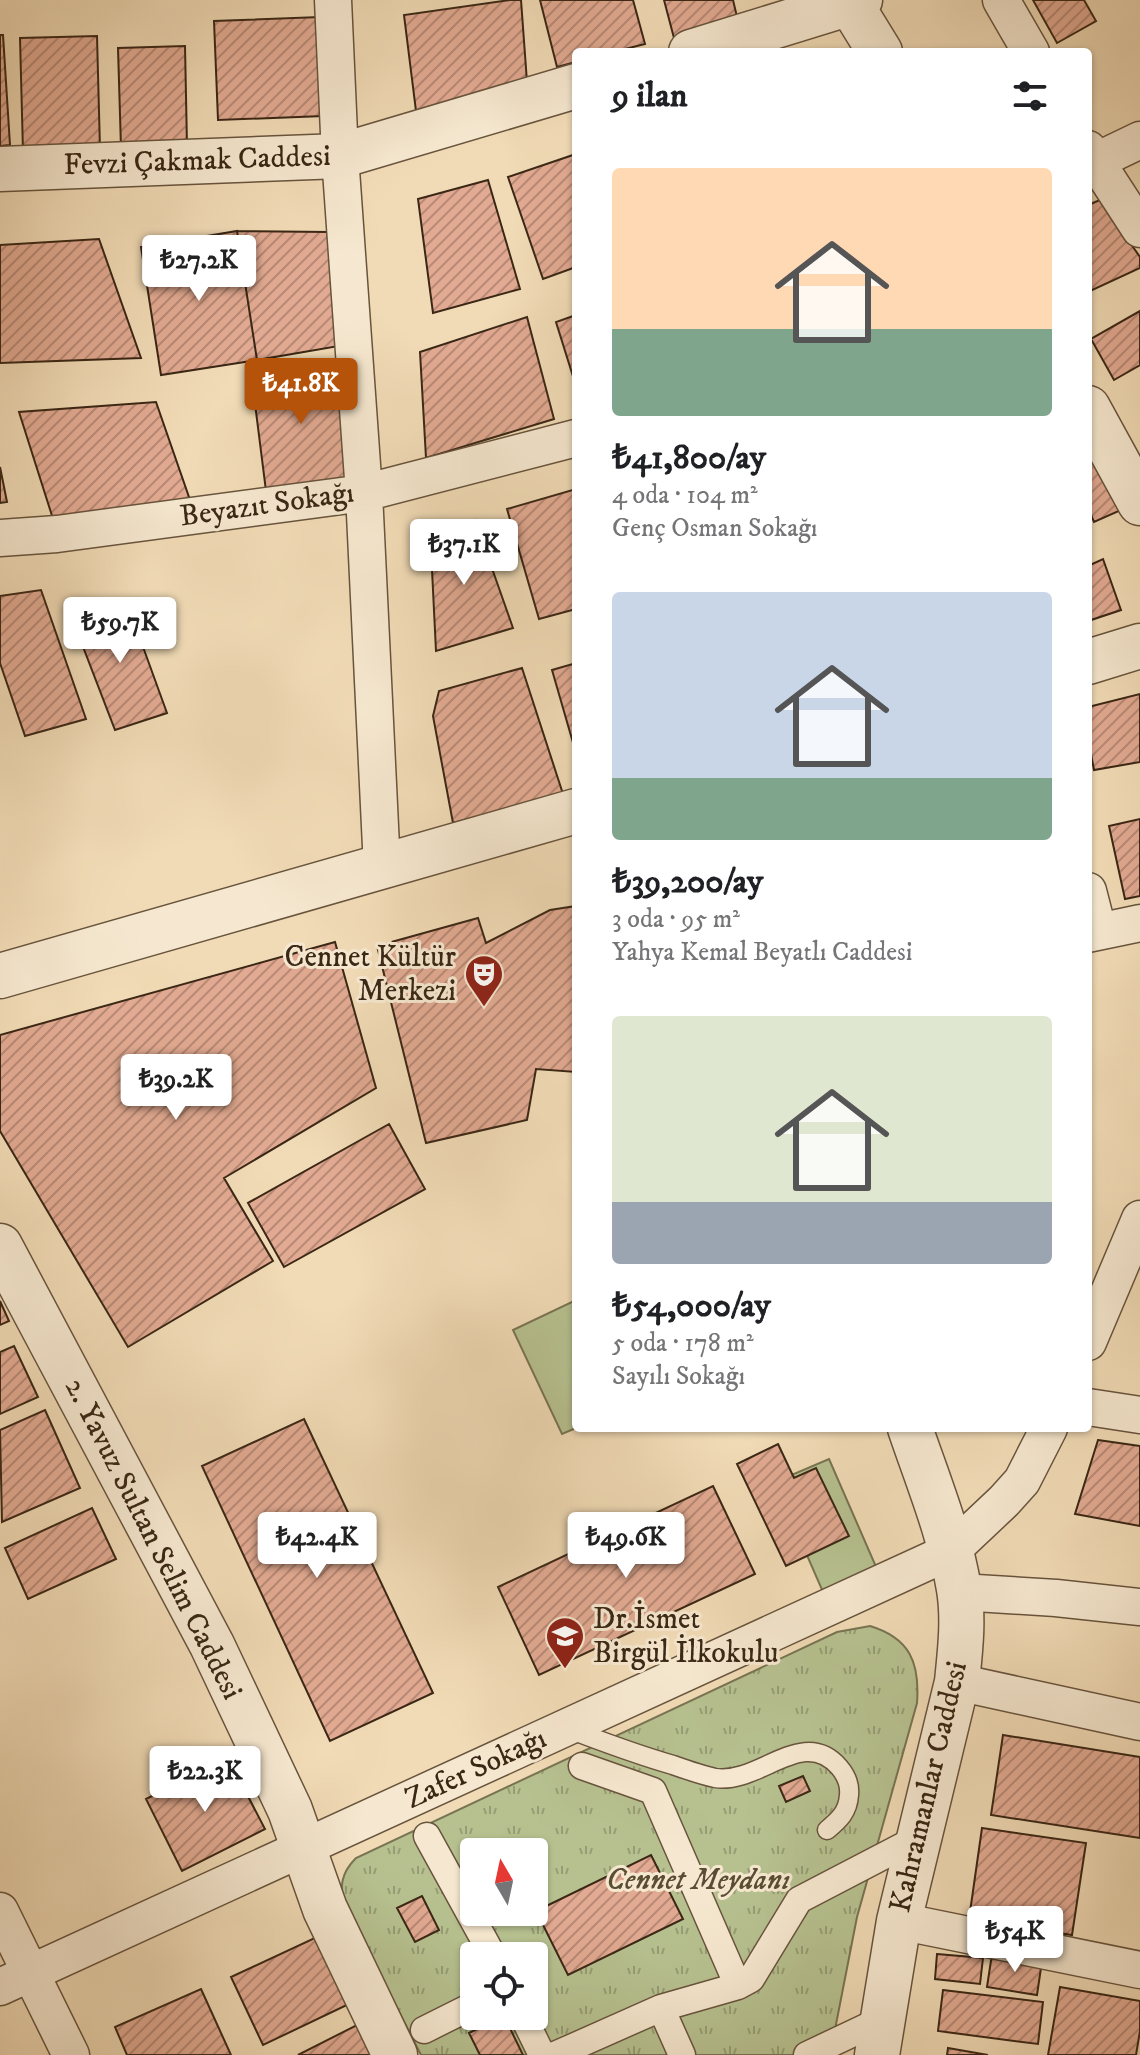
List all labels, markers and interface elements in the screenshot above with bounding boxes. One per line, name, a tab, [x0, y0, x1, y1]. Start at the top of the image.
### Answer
icon: filters	[1008, 74, 1052, 118]
text: 9 ilan	[612, 75, 687, 117]
street label: Fevzi Çakmak Caddesi	[63, 138, 331, 184]
icon: home	[760, 220, 904, 364]
pin: ₺27.2K	[134, 235, 264, 303]
text: ₺27.2K	[160, 244, 238, 277]
pin: ₺41.8K	[236, 358, 366, 426]
text: ₺41.8K	[263, 367, 339, 400]
text: ₺41,800/ay	[612, 437, 766, 479]
street label: Beyazıt Sokağı	[178, 474, 356, 536]
text: 4 oda · 104 m²	[612, 479, 758, 512]
text: Genç Osman Sokağı	[612, 512, 818, 545]
pin: ₺37.1K	[399, 519, 529, 587]
text: ₺37.1K	[428, 528, 500, 561]
pin: ₺59.7K	[55, 597, 185, 665]
text: ₺59.7K	[81, 606, 159, 639]
icon: home	[760, 644, 904, 788]
text: ₺39,200/ay	[612, 861, 763, 903]
text: 3 oda · 95 m²	[612, 903, 740, 936]
text: Yahya Kemal Beyatlı Caddesi	[612, 936, 912, 969]
place label: Cennet Kültür Merkezi	[284, 939, 456, 1010]
theatre icon: Cennet Kültür Merkezi	[463, 953, 505, 1008]
pin: ₺39.2K	[111, 1054, 241, 1122]
text: ₺39.2K	[139, 1063, 213, 1096]
icon: home	[760, 1068, 904, 1212]
text: ₺54,000/ay	[612, 1285, 771, 1327]
text: 5 oda · 178 m²	[612, 1327, 754, 1360]
text: Sayılı Sokağı	[612, 1360, 745, 1393]
street label: 2. Yavuz Sultan Selim Caddesi	[56, 1372, 250, 1706]
pin: ₺42.4K	[252, 1512, 382, 1580]
pin: ₺49.6K	[561, 1512, 691, 1580]
text: ₺42.4K	[276, 1521, 358, 1554]
text: ₺49.6K	[586, 1521, 666, 1554]
place label: Dr.İsmet Birgül İlkokulu	[593, 1600, 778, 1672]
school or university icon: Dr.İsmet Birgül İlkokulu	[544, 1615, 586, 1670]
street label: Kahramanlar Caddesi	[882, 1658, 976, 1916]
street label: Zafer Sokağı	[399, 1720, 553, 1818]
pin: ₺22.3K	[140, 1746, 270, 1814]
text: ₺22.3K	[168, 1755, 242, 1788]
north arrow	[460, 1838, 548, 1926]
map controls	[460, 1838, 548, 2030]
park label: Cennet Meydanı	[606, 1862, 790, 1899]
pin: ₺54K	[968, 1906, 1062, 1974]
text: ₺54K	[985, 1915, 1045, 1948]
button: locate	[460, 1942, 548, 2030]

